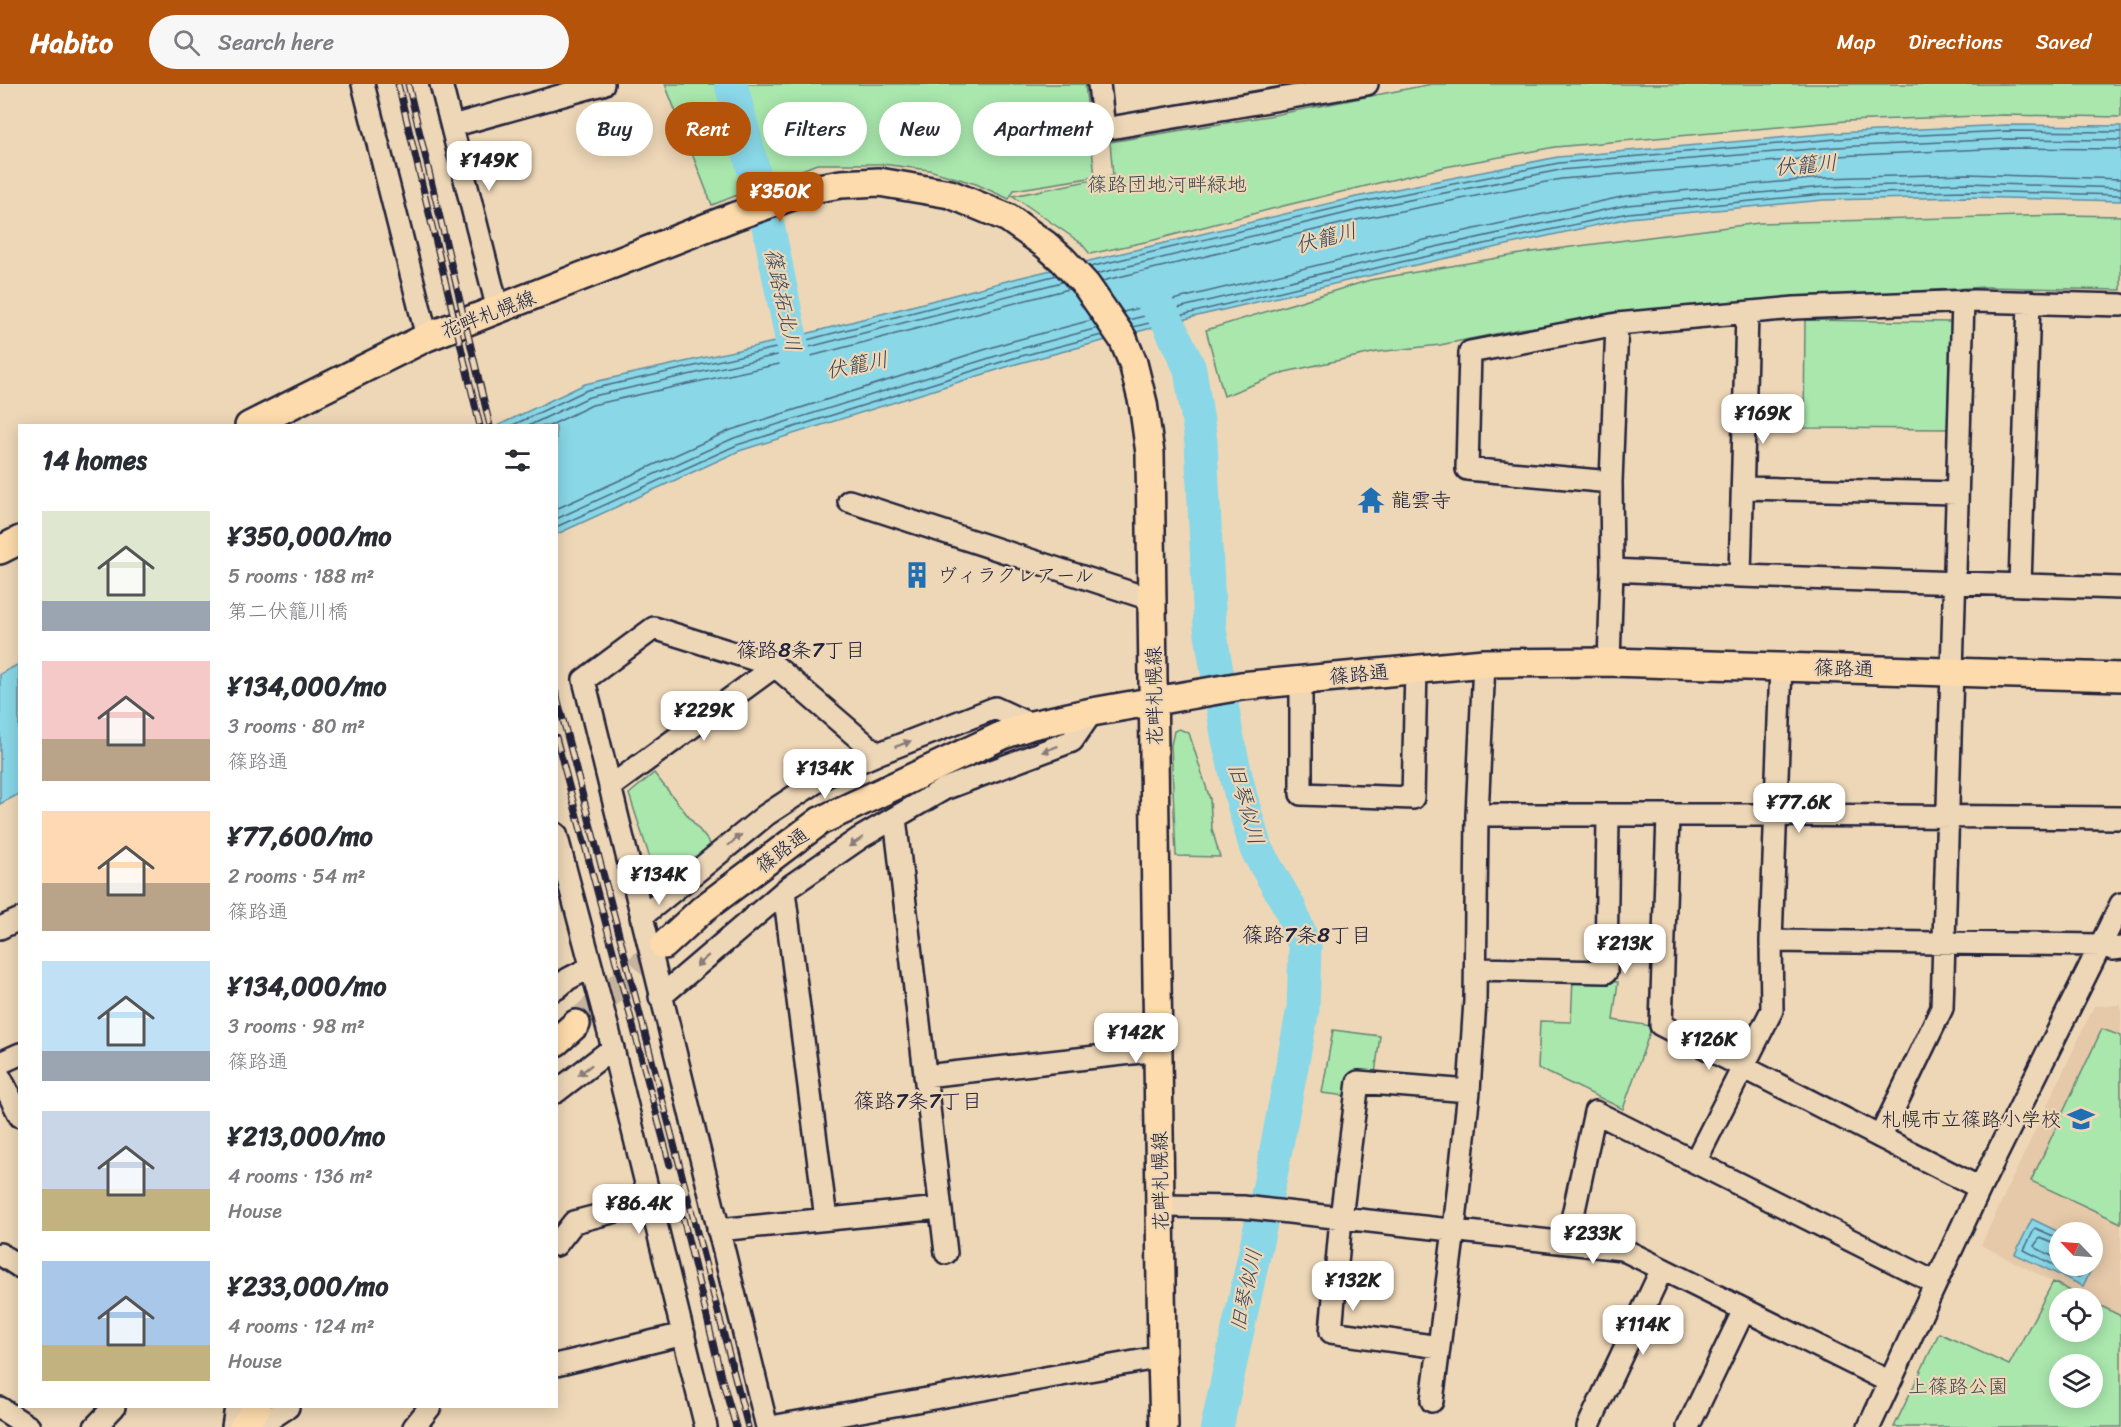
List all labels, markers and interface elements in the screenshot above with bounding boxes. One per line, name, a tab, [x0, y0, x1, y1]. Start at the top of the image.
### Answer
search box	[149, 15, 569, 69]
text: Habito	[30, 18, 113, 67]
text: Search here	[218, 23, 334, 62]
text: Map	[1837, 23, 1875, 61]
text: Directions	[1908, 23, 2003, 61]
text: Saved	[2036, 23, 2091, 61]
icon: search	[170, 26, 203, 59]
chip: Buy	[576, 102, 653, 156]
chip: Rent	[665, 102, 751, 156]
chip: Filters	[763, 102, 867, 156]
chip: New	[879, 102, 961, 156]
chip: Apartment	[973, 102, 1114, 156]
pin: ¥149K	[447, 141, 531, 192]
text: ¥149K	[461, 143, 517, 178]
water label: 伏籠川	[1773, 143, 1839, 187]
park label: 篠路団地河畔緑地	[1087, 167, 1247, 202]
pin: ¥350K	[738, 172, 822, 223]
text: ¥350K	[750, 174, 810, 209]
water label: 伏籠川	[1291, 211, 1361, 265]
water label: 篠路拓北川	[753, 245, 813, 355]
street label: 花畔札幌線	[435, 280, 541, 349]
water label: 伏籠川	[822, 340, 892, 390]
pin: ¥169K	[1721, 394, 1805, 445]
text: ¥169K	[1735, 396, 1791, 431]
text: 14 homes	[42, 437, 147, 483]
icon: filters	[501, 444, 534, 477]
place label: 龍雲寺	[1391, 483, 1451, 518]
temple icon: 龍雲寺	[1356, 485, 1386, 515]
text: ¥350,000/mo	[228, 513, 391, 559]
icon: home	[90, 535, 162, 607]
place label: ヴィラクレアール	[937, 558, 1095, 593]
text: 5 rooms · 188 m²	[228, 559, 374, 594]
building icon: ヴィラクレアール	[902, 560, 932, 590]
text: 第二伏籠川橋	[228, 594, 348, 629]
district label: 篠路8条7丁目	[736, 631, 866, 669]
street label: 花畔札幌線	[1136, 646, 1173, 746]
street label: 篠路通	[1813, 650, 1875, 687]
street label: 篠路通	[1328, 654, 1390, 695]
text: ¥134,000/mo	[228, 663, 386, 709]
icon: home	[90, 685, 162, 757]
pin: ¥229K	[662, 691, 746, 742]
text: ¥229K	[675, 693, 733, 728]
text: 3 rooms · 80 m²	[228, 709, 365, 744]
one-way arrow	[895, 738, 913, 748]
text: 篠路通	[228, 744, 288, 779]
one-way arrow	[1041, 745, 1059, 755]
pin: ¥134K	[783, 749, 867, 800]
text: ¥134K	[797, 751, 853, 786]
water label: 旧琴似川	[1217, 759, 1275, 849]
pin: ¥77.6K	[1750, 783, 1848, 834]
text: ¥77.6K	[1767, 785, 1831, 820]
text: ¥77,600/mo	[228, 813, 373, 859]
street label: 篠路通	[748, 818, 817, 882]
one-way arrow	[727, 834, 742, 847]
icon: home	[90, 835, 162, 907]
one-way arrow	[848, 836, 864, 848]
pin: ¥134K	[617, 855, 701, 906]
text: ¥134K	[631, 857, 687, 892]
text: 2 rooms · 54 m²	[228, 859, 366, 894]
text: 篠路通	[228, 894, 288, 929]
district label: 篠路7条8丁目	[1242, 916, 1372, 954]
pin: ¥213K	[1583, 924, 1667, 975]
text: ¥213K	[1598, 926, 1652, 961]
one-way arrow	[694, 955, 710, 968]
text: ¥134,000/mo	[228, 963, 386, 1009]
icon: home	[90, 985, 162, 1057]
text: 3 rooms · 98 m²	[228, 1009, 365, 1044]
pin: ¥142K	[1094, 1013, 1178, 1064]
text: ¥142K	[1108, 1015, 1164, 1050]
pin: ¥126K	[1667, 1020, 1751, 1071]
text: ¥126K	[1682, 1022, 1736, 1057]
text: 篠路通	[228, 1044, 288, 1079]
one-way arrow	[577, 1064, 592, 1076]
district label: 篠路7条7丁目	[854, 1082, 982, 1120]
place label: 札幌市立篠路小学校	[1881, 1102, 2061, 1137]
school or university icon: 札幌市立篠路小学校	[2066, 1104, 2096, 1134]
text: ¥213,000/mo	[228, 1113, 385, 1159]
street label: 花畔札幌線	[1142, 1131, 1179, 1231]
icon: home	[90, 1135, 162, 1207]
text: 4 rooms · 136 m²	[228, 1159, 373, 1194]
pin: ¥86.4K	[590, 1184, 688, 1235]
text: ¥86.4K	[606, 1186, 672, 1221]
text: House	[228, 1194, 282, 1229]
pin: ¥233K	[1551, 1214, 1635, 1265]
text: ¥233K	[1565, 1216, 1621, 1251]
north arrow	[2049, 1222, 2103, 1276]
map controls	[2049, 1222, 2103, 1408]
water label: 旧琴似川	[1219, 1245, 1273, 1335]
pin: ¥132K	[1311, 1261, 1395, 1312]
text: ¥233,000/mo	[228, 1263, 388, 1309]
text: ¥132K	[1326, 1263, 1380, 1298]
icon: home	[90, 1285, 162, 1357]
button: locate	[2049, 1288, 2103, 1342]
pin: ¥114K	[1601, 1305, 1685, 1356]
text: ¥114K	[1617, 1307, 1669, 1342]
text: 4 rooms · 124 m²	[228, 1309, 375, 1344]
text: House	[228, 1344, 282, 1379]
button: layers	[2049, 1354, 2103, 1408]
park label: 上篠路公園	[1908, 1369, 2008, 1404]

